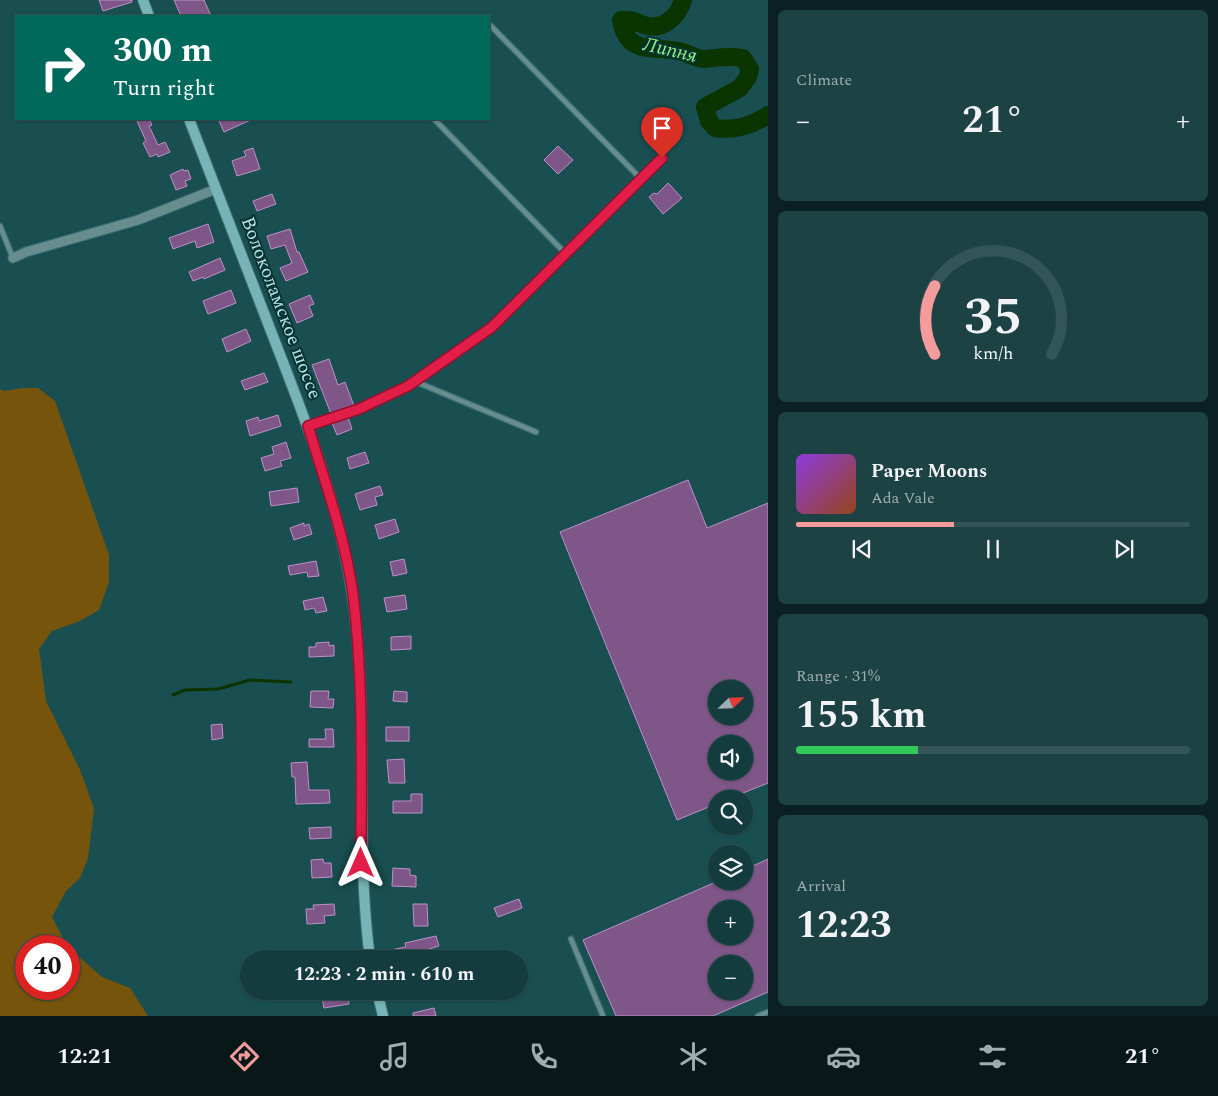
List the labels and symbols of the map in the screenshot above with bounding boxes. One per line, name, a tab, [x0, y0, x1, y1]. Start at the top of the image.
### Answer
water label: Липня	[639, 29, 701, 71]
pin	[641, 107, 683, 158]
street label: Волоколамское шоссе	[233, 213, 329, 403]
north arrow	[708, 680, 752, 725]
position arrow	[334, 836, 386, 888]
speed limit sign: 40	[15, 935, 80, 1000]

